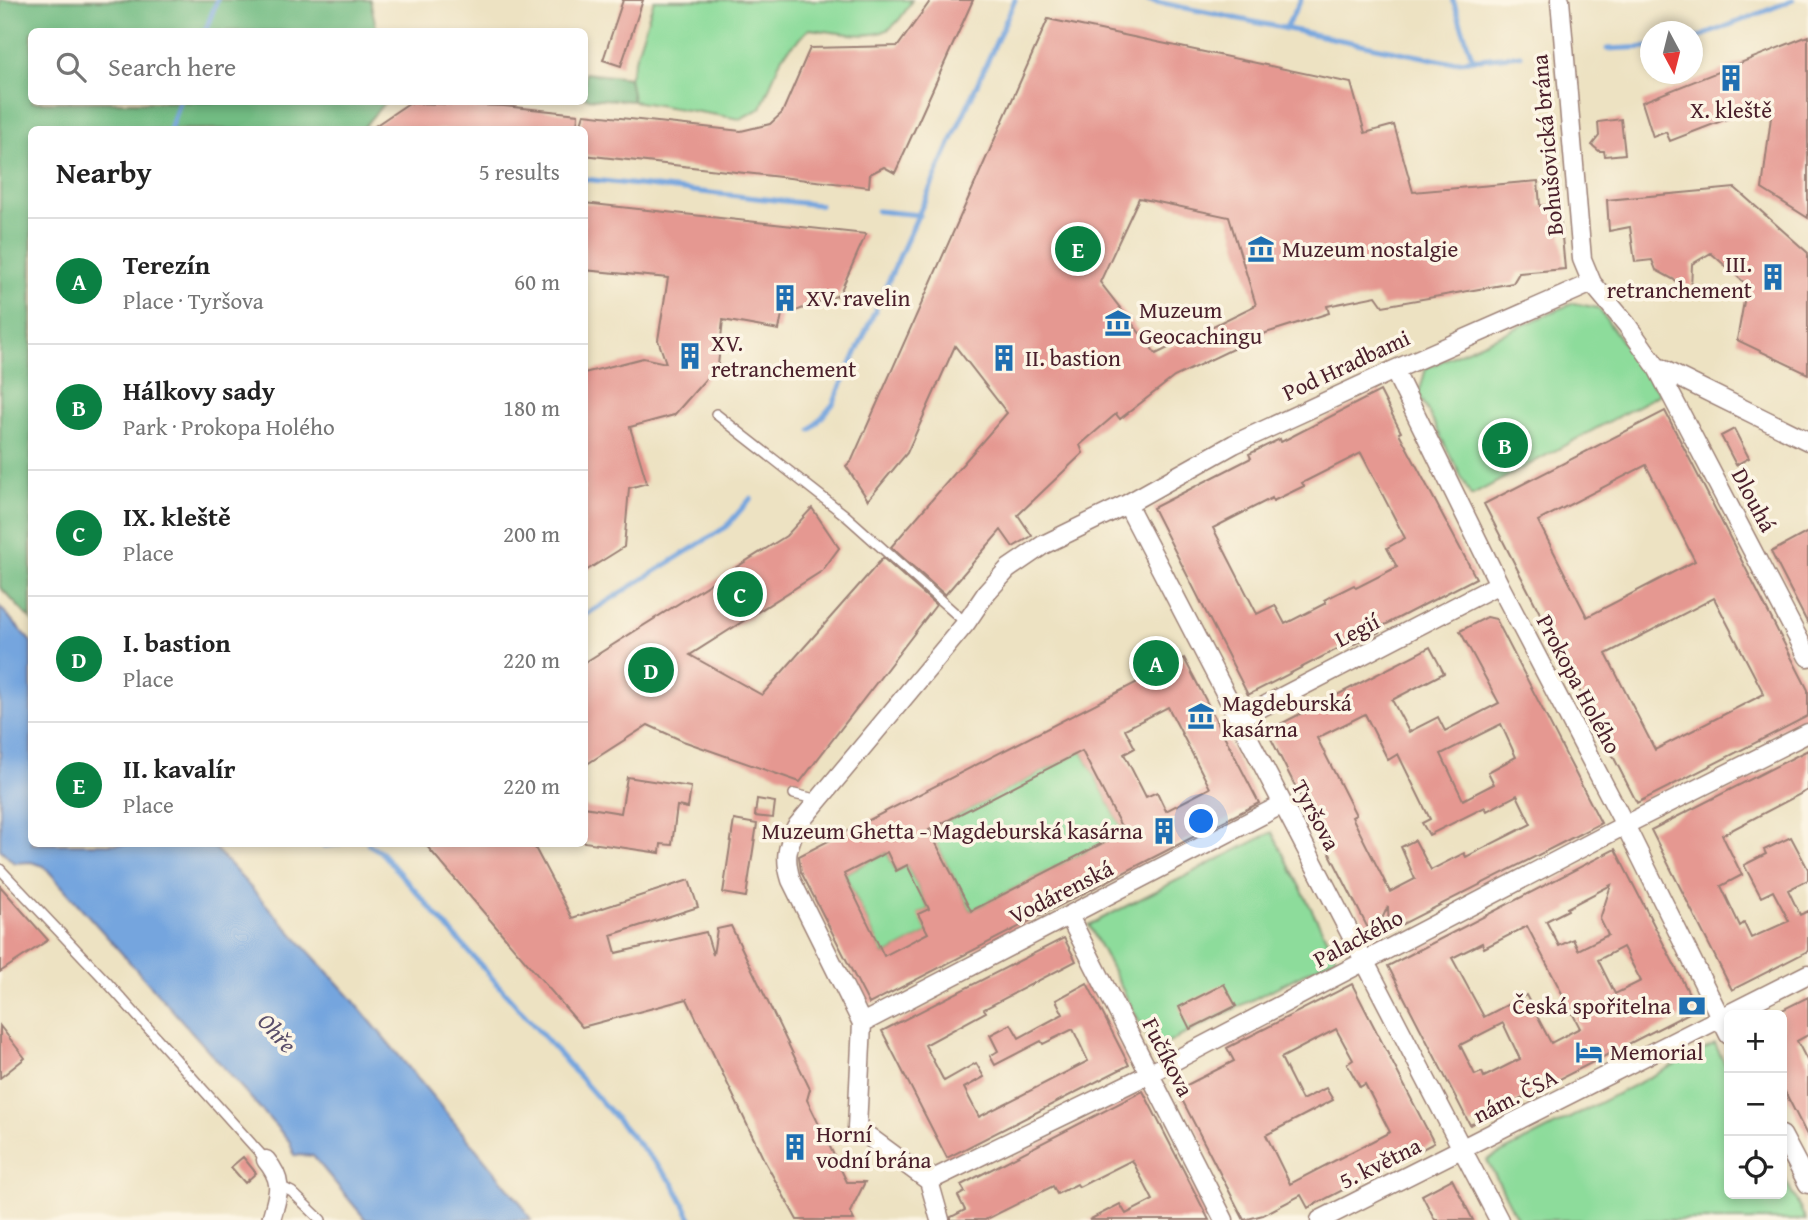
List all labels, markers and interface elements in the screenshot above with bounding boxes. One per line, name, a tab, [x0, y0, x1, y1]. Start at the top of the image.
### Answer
north arrow	[1640, 21, 1703, 84]
search box	[28, 28, 588, 105]
text: Search here	[108, 47, 236, 86]
icon: search	[52, 48, 90, 86]
street label: Bohušovická brána	[1522, 53, 1571, 237]
building icon: X. kleště	[1716, 63, 1746, 93]
place label: X. kleště	[1690, 93, 1772, 126]
text: Nearby	[56, 150, 152, 194]
text: 5 results	[479, 155, 560, 188]
pin: E	[1055, 223, 1101, 275]
place label: Muzeum nostalgie	[1282, 232, 1458, 265]
museum icon: Muzeum nostalgie	[1246, 234, 1276, 264]
text: Terezín	[123, 245, 210, 284]
place label: III. retranchement	[1607, 247, 1752, 306]
building icon: III. retranchement	[1758, 262, 1788, 292]
text: A	[72, 265, 86, 298]
text: 60 m	[514, 265, 560, 298]
place label: XV. ravelin	[806, 281, 910, 314]
building icon: XV. ravelin	[770, 283, 800, 313]
text: Place · Tyršova	[123, 284, 264, 317]
place label: Muzeum Geocachingu	[1139, 293, 1263, 352]
museum icon: Muzeum Geocachingu	[1103, 308, 1133, 338]
street label: Pod Hradbami	[1277, 321, 1415, 408]
place label: XV. retranchement	[711, 326, 856, 385]
building icon: XV. retranchement	[675, 341, 705, 371]
place label: II. bastion	[1025, 341, 1121, 374]
building icon: II. bastion	[989, 343, 1019, 373]
text: Hálkovy sady	[123, 371, 275, 410]
text: B	[72, 391, 86, 424]
text: 180 m	[503, 391, 560, 424]
text: Park · Prokopa Holého	[123, 410, 335, 443]
pin: B	[1482, 419, 1528, 471]
street label: Dlouhá	[1724, 462, 1785, 538]
text: IX. kleště	[123, 497, 231, 536]
text: C	[72, 517, 86, 550]
text: 200 m	[503, 517, 560, 550]
text: Place	[123, 536, 174, 569]
pin: C	[717, 568, 763, 620]
street label: Legií	[1329, 604, 1385, 655]
street label: Prokopa Holého	[1529, 608, 1630, 759]
text: I. bastion	[123, 623, 231, 662]
pin: A	[1133, 637, 1179, 689]
text: D	[72, 643, 86, 676]
text: 220 m	[503, 643, 560, 676]
pin: D	[628, 644, 674, 696]
text: Place	[123, 662, 174, 695]
place label: Magdeburská kasárna	[1222, 686, 1352, 745]
museum icon: Magdeburská kasárna	[1186, 701, 1216, 731]
text: II. kavalír	[123, 749, 236, 788]
text: E	[73, 769, 85, 802]
text: 220 m	[503, 769, 560, 802]
street label: Tyršova	[1284, 773, 1349, 856]
text: Place	[123, 788, 174, 821]
your location	[1184, 804, 1218, 838]
place label: Muzeum Ghetta - Magdeburská kasárna	[762, 814, 1143, 847]
building icon: Muzeum Ghetta - Magdeburská kasárna	[1149, 816, 1179, 846]
street label: Vodárenská	[1003, 851, 1119, 932]
street label: Palackého	[1307, 900, 1409, 975]
place label: Česká spořitelna	[1513, 989, 1671, 1022]
bank icon: Česká spořitelna	[1677, 991, 1707, 1021]
water label: Ohře	[250, 1005, 305, 1061]
map controls	[1724, 1010, 1787, 1199]
button: +	[1724, 1010, 1787, 1073]
street label: Fučíkova	[1135, 1012, 1202, 1102]
place label: Memorial	[1610, 1035, 1703, 1068]
hotel icon: Memorial	[1574, 1037, 1604, 1067]
street label: nám. ČSA	[1467, 1060, 1563, 1131]
button: −	[1724, 1073, 1787, 1136]
place label: Horní vodní brána	[816, 1117, 932, 1176]
street label: 5. května	[1333, 1128, 1426, 1197]
building icon: Horní vodní brána	[780, 1132, 810, 1162]
button: locate	[1724, 1136, 1787, 1199]

